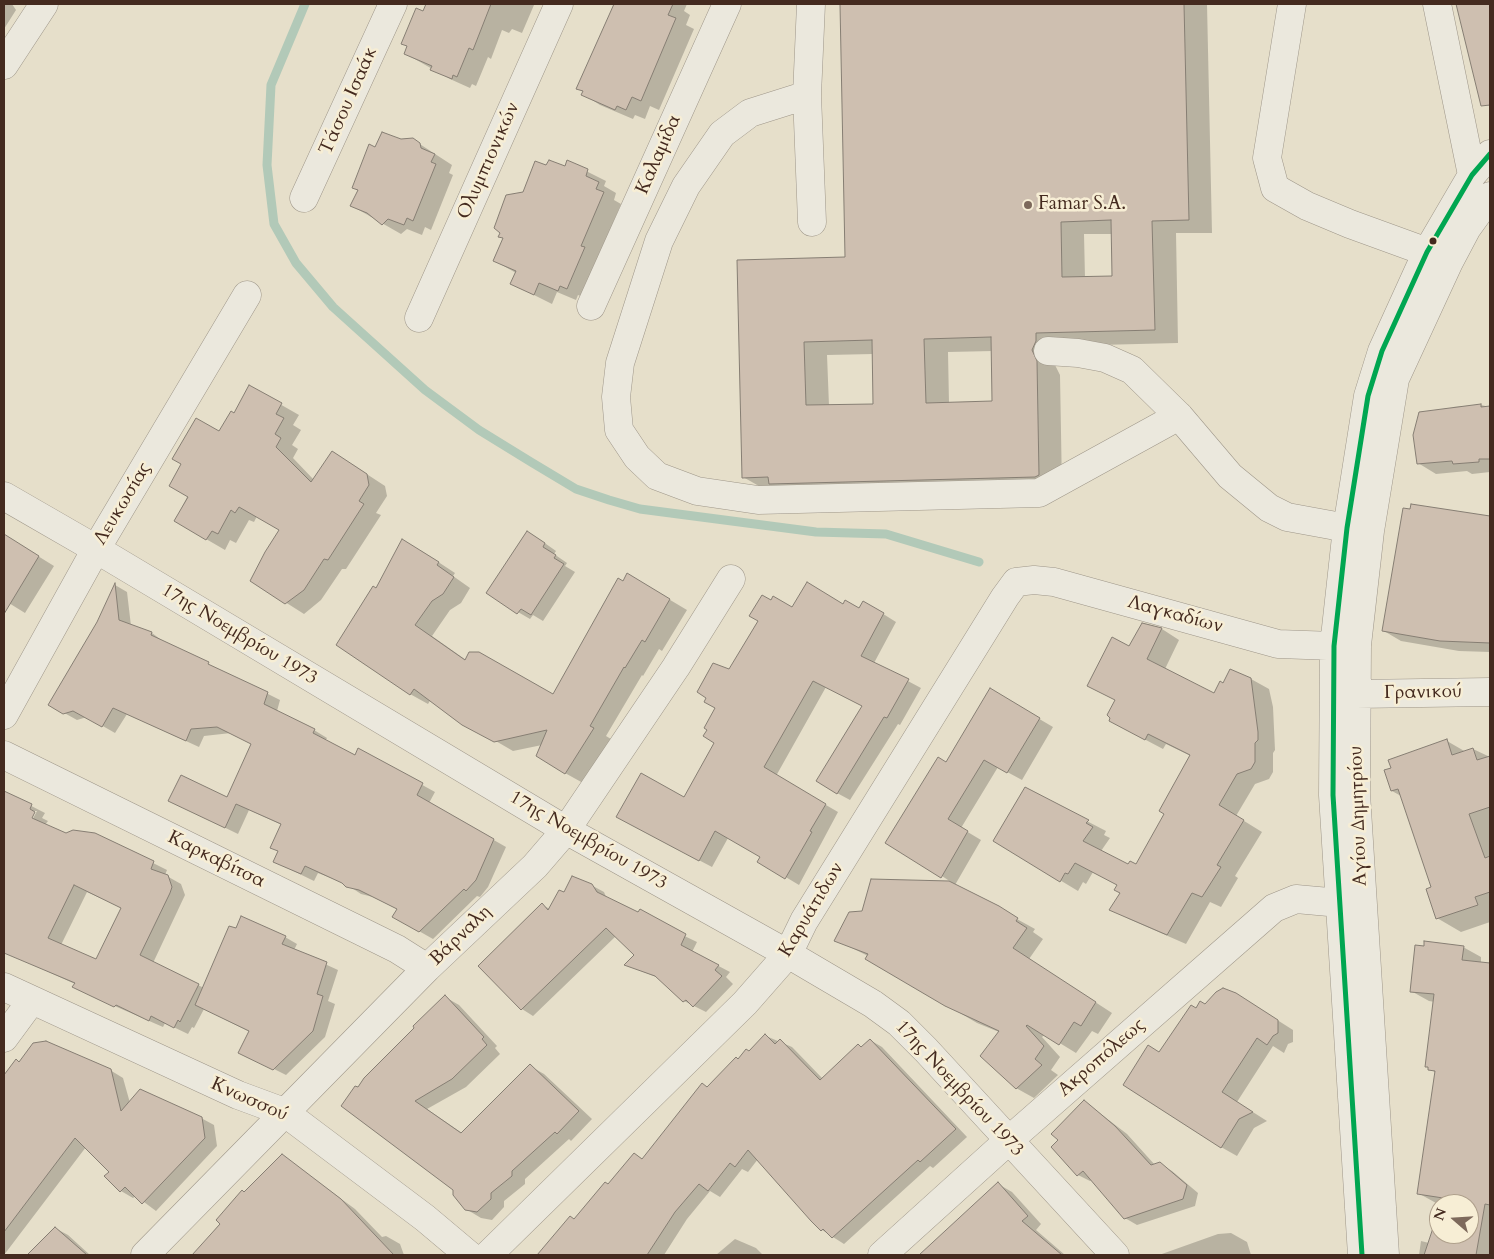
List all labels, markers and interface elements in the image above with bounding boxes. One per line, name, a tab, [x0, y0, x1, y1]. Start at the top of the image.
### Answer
street label: Τάσου Ισαάκ	[315, 44, 383, 158]
street label: Ολυμπιονικών	[453, 99, 525, 223]
street label: Καλαμίδα	[631, 112, 687, 198]
place label: Famar S.A.	[1038, 194, 1126, 216]
marker: Famar S.A.	[1022, 199, 1034, 211]
unlabelled marker	[1428, 236, 1438, 246]
street label: Λευκωσίας	[89, 459, 157, 549]
street label: 17ης Νοεμβρίου 1973	[157, 579, 321, 691]
street label: Λαγκαδίων	[1125, 591, 1225, 639]
street label: Γρανικού	[1384, 681, 1462, 705]
street label: Αγίου Δημητρίου	[1345, 745, 1373, 887]
street label: 17ης Νοεμβρίου 1973	[505, 787, 671, 895]
street label: Καρκαβίτσα	[164, 827, 268, 893]
street label: Καρυάτιδων	[775, 859, 849, 961]
street label: Βάρναλη	[426, 901, 496, 971]
street label: Ακροπόλεως	[1054, 1014, 1150, 1102]
street label: 17ης Νοεμβρίου 1973	[890, 1016, 1028, 1162]
street label: Κνωσσού	[207, 1073, 291, 1127]
north arrow	[1429, 1194, 1479, 1244]
text: N	[1429, 1205, 1451, 1223]

